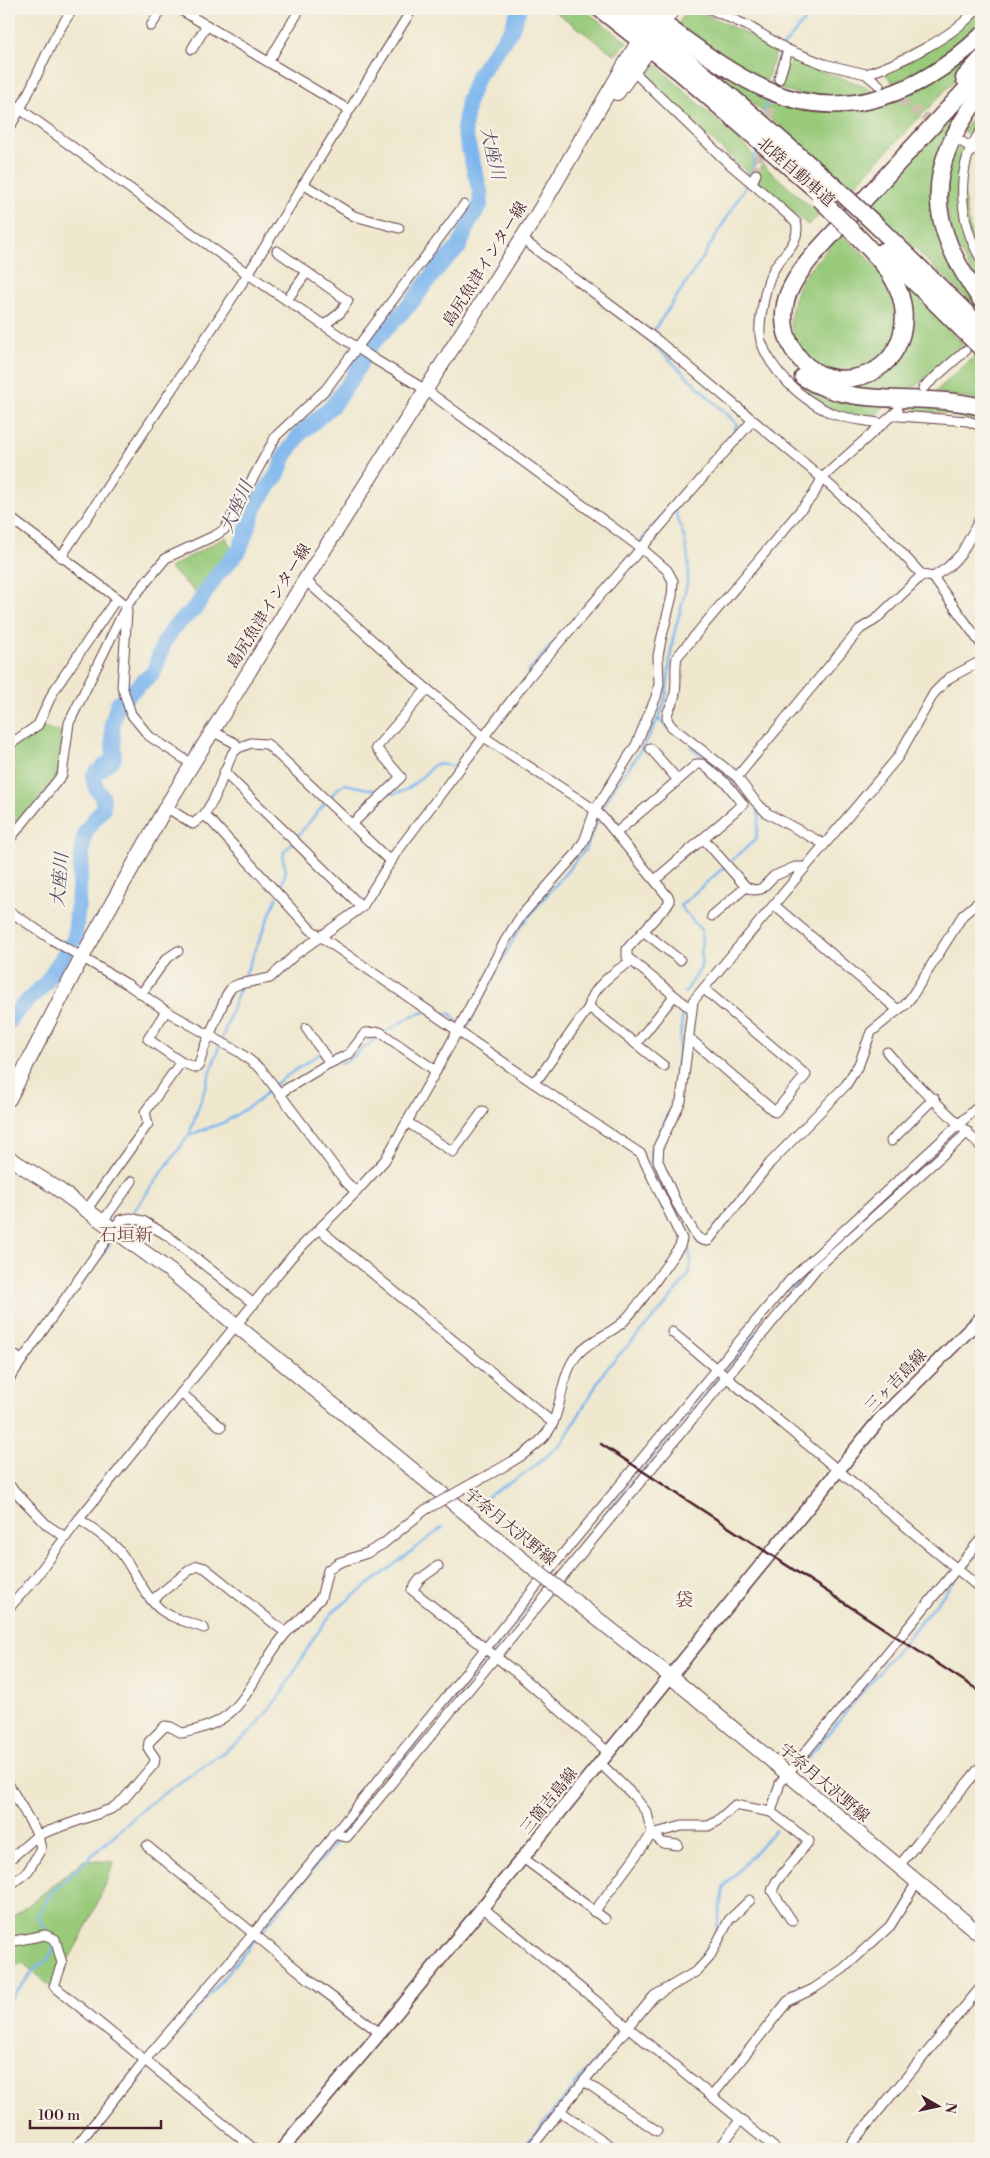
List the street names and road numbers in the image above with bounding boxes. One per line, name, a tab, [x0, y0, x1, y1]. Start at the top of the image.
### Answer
street label: 北陸自動車道	[753, 133, 839, 211]
street label: 島尻魚津インター線	[439, 198, 531, 330]
street label: 島尻魚津インター線	[223, 540, 315, 672]
street label: 三ヶ吉島線	[861, 1345, 931, 1417]
street label: 宇奈月大沢野線	[460, 1484, 560, 1570]
street label: 宇奈月大沢野線	[775, 1739, 873, 1827]
street label: 三箇吉島線	[516, 1764, 582, 1838]

